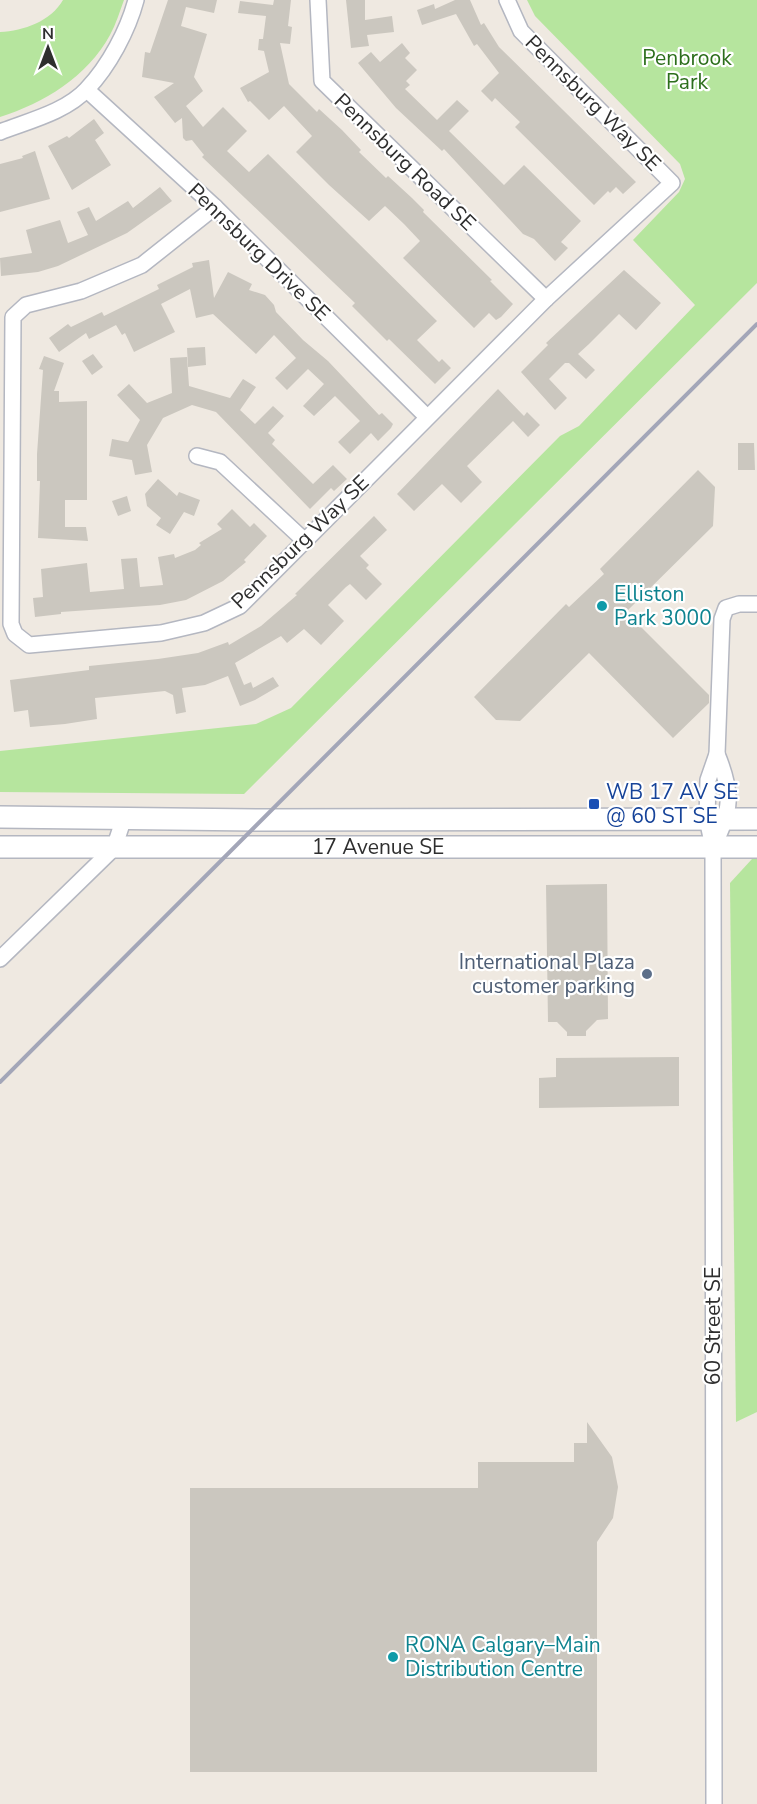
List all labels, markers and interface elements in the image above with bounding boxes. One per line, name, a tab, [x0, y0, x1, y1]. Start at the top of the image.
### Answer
north arrow	[18, 18, 78, 78]
text: N	[42, 23, 54, 45]
street label: Pennsburg Way SE	[519, 29, 667, 177]
park label: Penbrook Park	[642, 44, 732, 96]
street label: Pennsburg Road SE	[328, 87, 482, 237]
street label: Pennsburg Drive SE	[182, 177, 336, 327]
street label: Pennsburg Way SE	[225, 469, 375, 615]
place label: Elliston Park 3000	[614, 580, 712, 632]
marker: Elliston Park 3000	[595, 599, 609, 613]
place label: WB 17 AV SE @ 60 ST SE	[606, 778, 739, 830]
marker: WB 17 AV SE @ 60 ST SE	[587, 797, 601, 811]
street label: 17 Avenue SE	[312, 833, 444, 861]
place label: International Plaza customer parking	[459, 948, 635, 1000]
marker: International Plaza customer parking	[640, 967, 654, 981]
street label: 60 Street SE	[699, 1267, 727, 1385]
place label: RONA Calgary–Main Distribution Centre	[405, 1631, 601, 1683]
marker: RONA Calgary–Main Distribution Centre	[386, 1650, 400, 1664]

